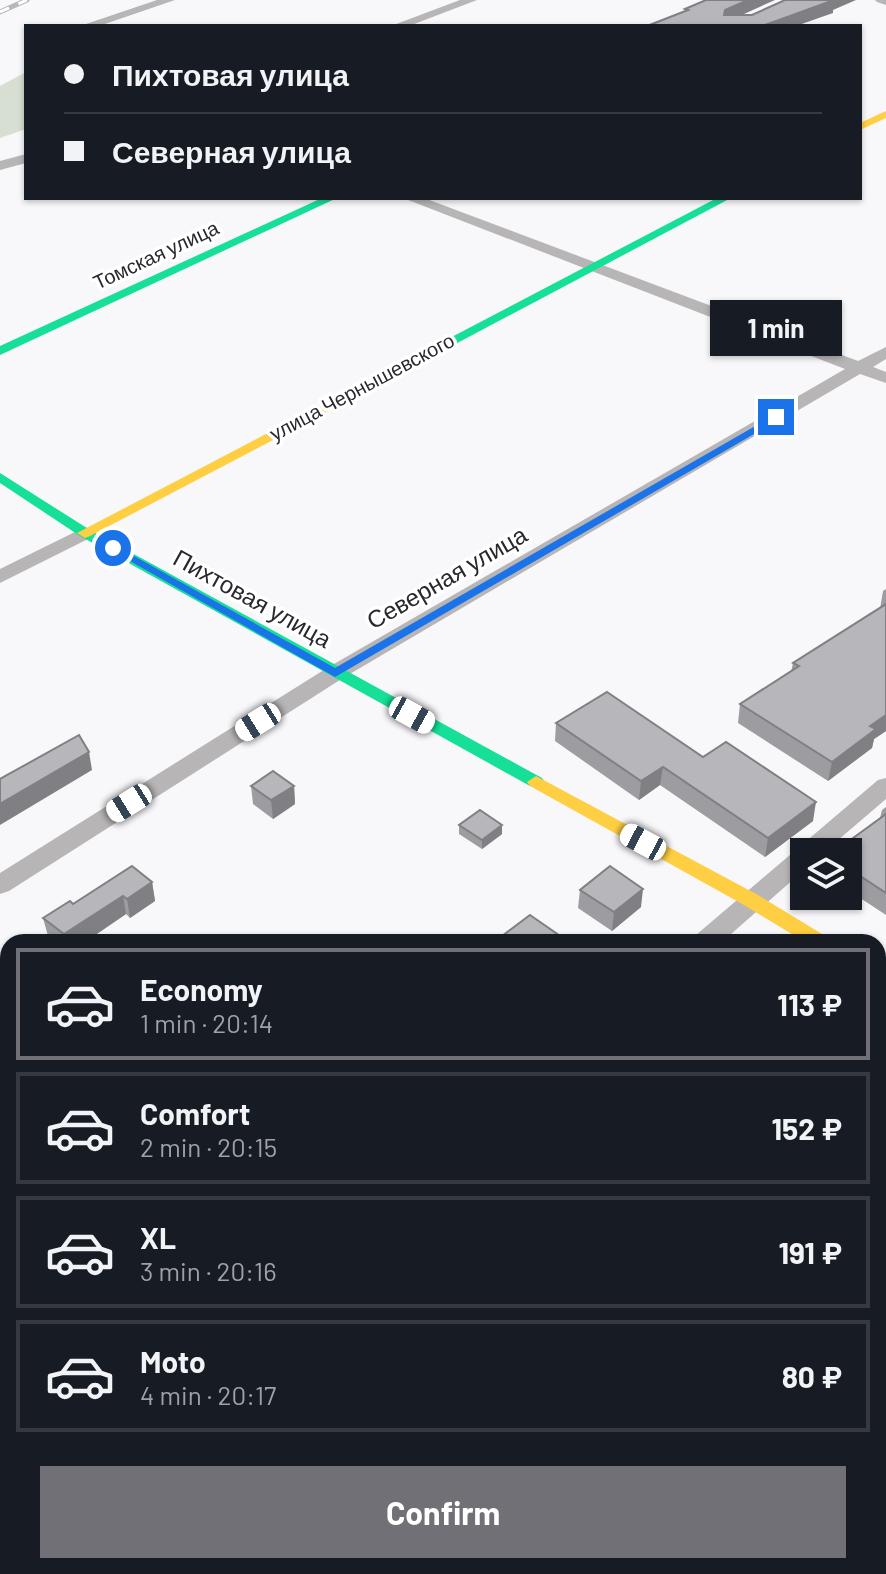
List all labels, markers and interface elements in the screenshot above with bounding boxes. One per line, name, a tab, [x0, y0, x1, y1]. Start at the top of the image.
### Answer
text: Пихтовая улица	[112, 56, 349, 92]
text: Северная улица	[112, 133, 351, 169]
street label: Томская улица	[89, 214, 223, 294]
callout: 1 min	[710, 301, 842, 357]
text: 1 min	[748, 312, 804, 343]
street label: улица Чернышевского	[265, 327, 458, 445]
route end	[758, 399, 794, 435]
street label: Северная улица	[361, 519, 532, 634]
route start	[95, 530, 131, 566]
street label: Пихтовая улица	[169, 542, 337, 653]
car	[385, 693, 439, 737]
car	[231, 699, 285, 745]
car	[102, 780, 156, 826]
car	[616, 820, 670, 864]
map controls	[790, 838, 862, 910]
button: layers	[790, 838, 862, 910]
icon: car	[44, 968, 116, 1040]
text: Economy	[140, 971, 263, 1007]
text: 113 ₽	[777, 986, 842, 1022]
text: 1 min · 20:14	[140, 1007, 273, 1038]
icon: car	[44, 1092, 116, 1164]
text: Comfort	[140, 1095, 250, 1131]
text: 152 ₽	[771, 1110, 842, 1146]
text: 2 min · 20:15	[140, 1131, 277, 1162]
icon: car	[44, 1216, 116, 1288]
text: XL	[140, 1219, 176, 1255]
text: 191 ₽	[778, 1234, 842, 1270]
text: 3 min · 20:16	[140, 1255, 277, 1286]
icon: car	[44, 1340, 116, 1412]
text: Moto	[140, 1343, 206, 1379]
text: 80 ₽	[782, 1358, 842, 1394]
text: 4 min · 20:17	[140, 1379, 276, 1410]
button: Confirm	[40, 1466, 846, 1558]

